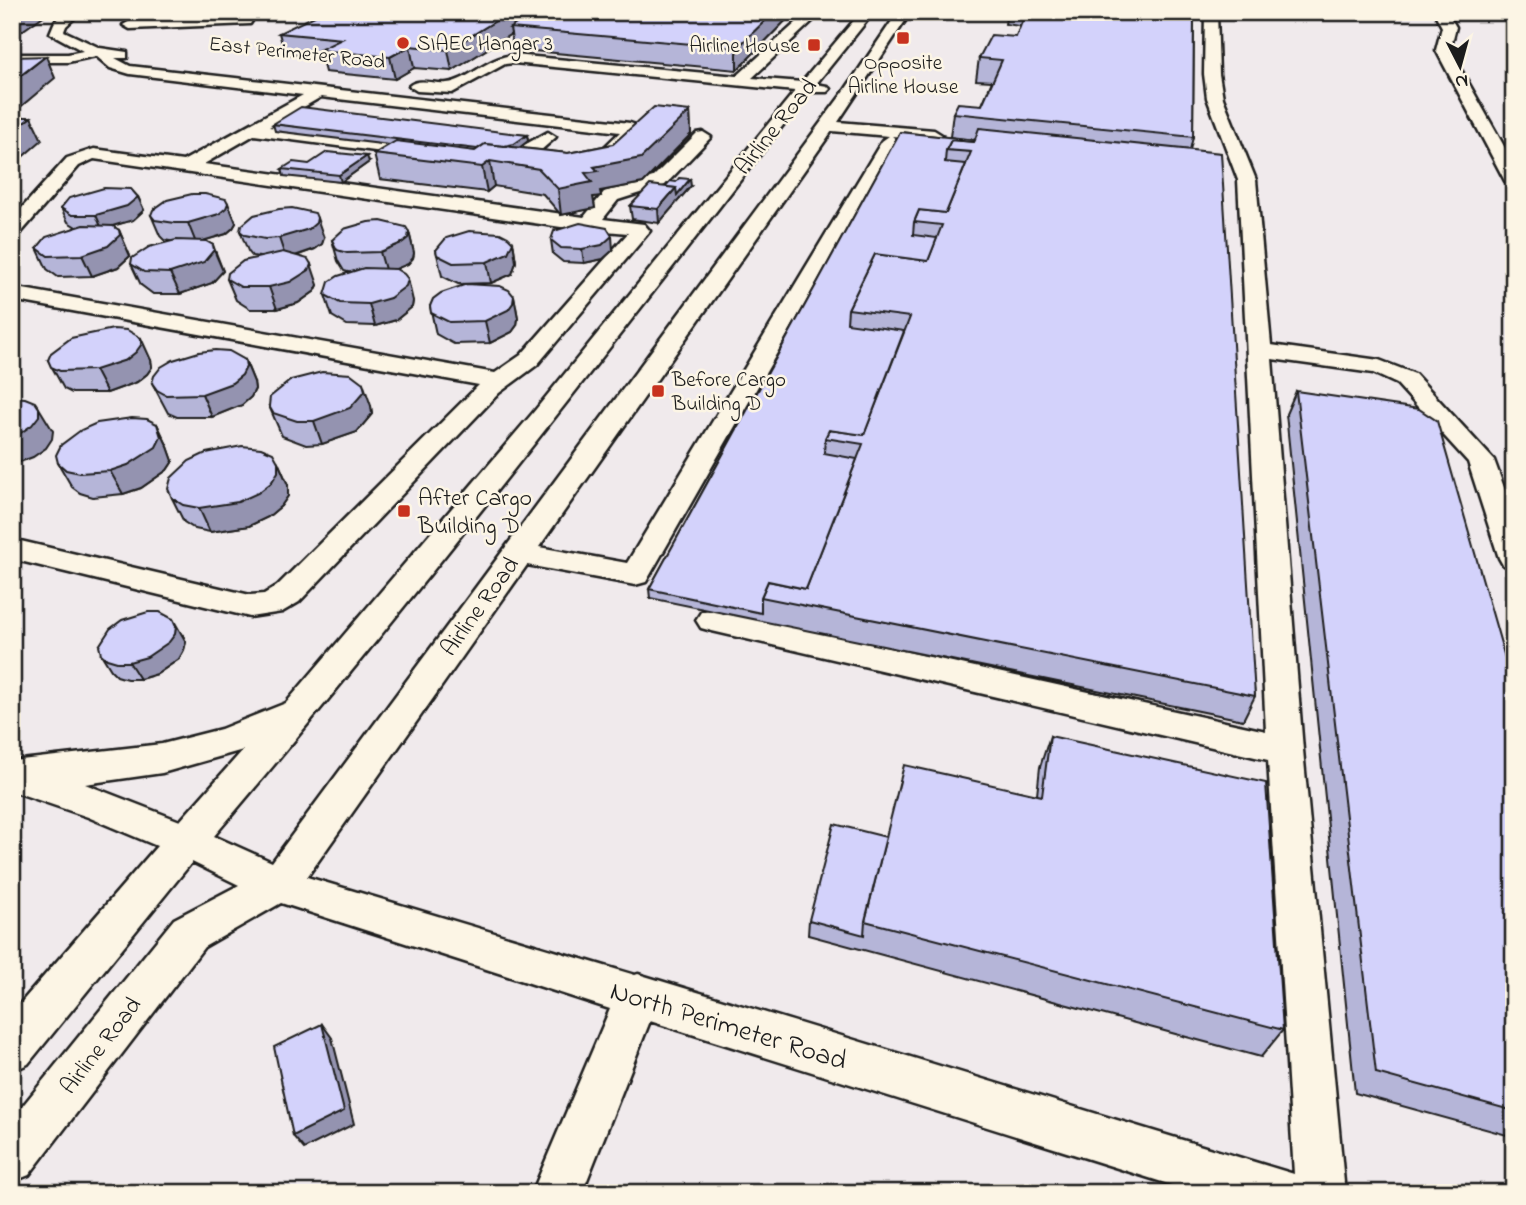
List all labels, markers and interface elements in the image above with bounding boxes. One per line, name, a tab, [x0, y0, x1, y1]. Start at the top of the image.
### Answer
street label: East Perimeter Road	[207, 30, 387, 78]
place label: SIAEC Hangar 3	[417, 30, 553, 62]
marker: Opposite Airline House	[895, 30, 911, 46]
place label: Airline House	[689, 32, 801, 62]
north arrow	[1424, 32, 1494, 102]
marker: SIAEC Hangar 3	[395, 35, 411, 51]
marker: Airline House	[806, 37, 822, 53]
place label: Opposite Airline House	[848, 49, 959, 103]
text: N	[1454, 66, 1469, 95]
street label: Airline Road	[727, 71, 827, 184]
place label: Before Cargo Building D	[671, 366, 786, 422]
marker: Before Cargo Building D	[650, 383, 666, 399]
place label: After Cargo Building D	[417, 482, 532, 545]
marker: After Cargo Building D	[396, 503, 412, 519]
street label: Airline Road	[433, 550, 529, 665]
street label: North Perimeter Road	[605, 972, 852, 1083]
street label: Airline Road	[53, 990, 152, 1103]

